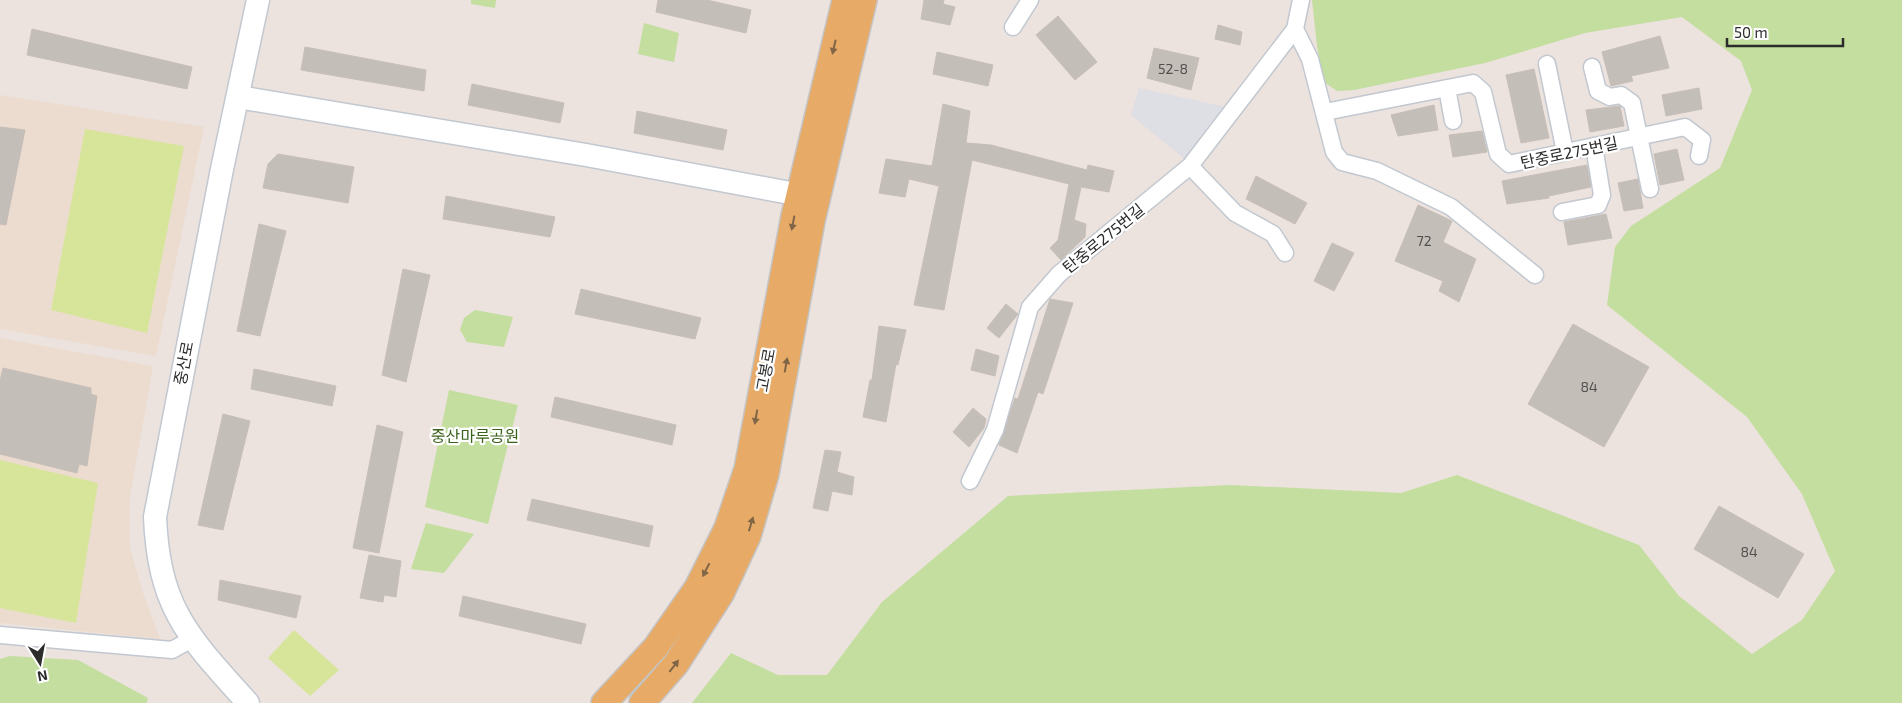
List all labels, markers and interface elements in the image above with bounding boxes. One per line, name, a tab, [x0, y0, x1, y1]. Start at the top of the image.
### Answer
scale bar	[1727, 15, 1843, 47]
text: 50 m	[1734, 23, 1768, 41]
one-way arrow	[830, 40, 838, 55]
house number: 52-8	[1158, 60, 1188, 77]
street label: 탄중로275번길	[1518, 132, 1620, 172]
street label: 탄중로275번길	[1058, 199, 1148, 277]
one-way arrow	[788, 215, 796, 231]
house number: 72	[1416, 232, 1432, 249]
street label: 중산로	[169, 339, 197, 386]
street label: 고봉로	[752, 346, 778, 393]
one-way arrow	[782, 357, 790, 373]
house number: 84	[1580, 378, 1598, 395]
one-way arrow	[752, 409, 760, 425]
park label: 중산마루공원	[431, 426, 519, 445]
one-way arrow	[747, 516, 755, 531]
house number: 84	[1740, 543, 1758, 560]
one-way arrow	[702, 563, 710, 577]
north arrow	[15, 638, 65, 688]
one-way arrow	[669, 660, 680, 673]
text: N	[36, 667, 49, 686]

